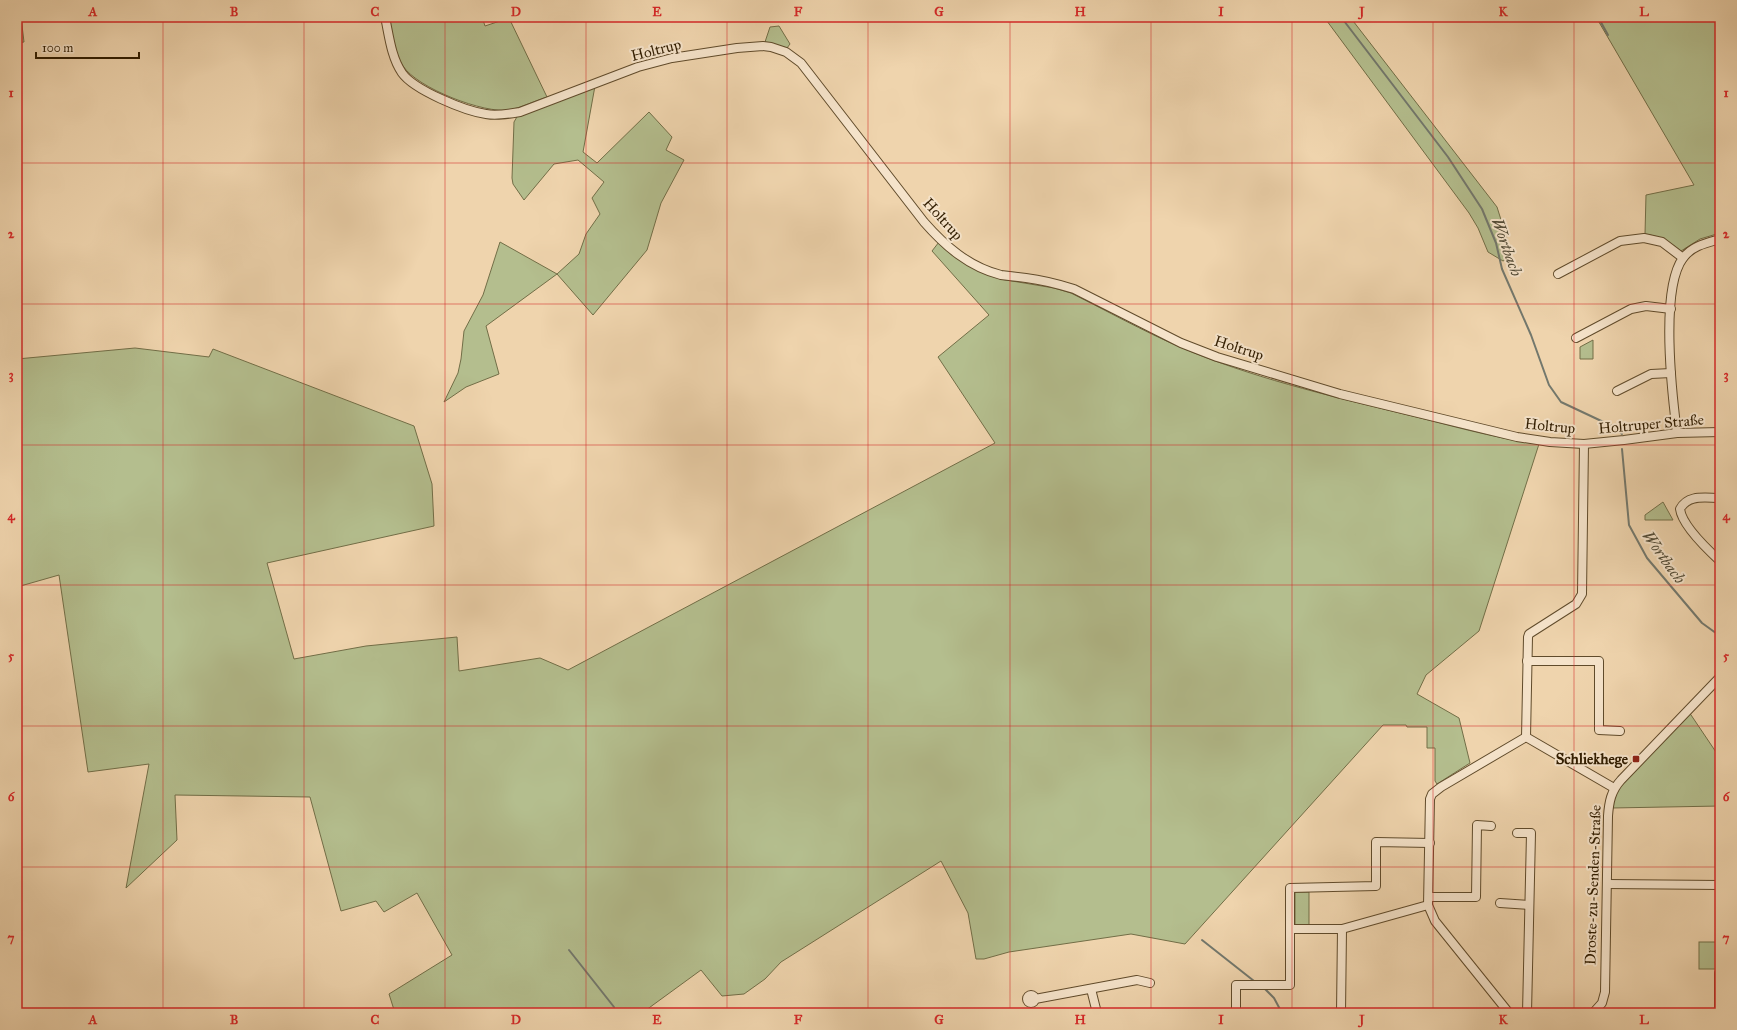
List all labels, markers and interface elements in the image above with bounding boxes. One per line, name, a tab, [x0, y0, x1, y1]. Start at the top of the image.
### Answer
text: A	[88, 4, 98, 20]
text: B	[230, 4, 239, 20]
text: C	[371, 4, 380, 20]
text: D	[511, 4, 521, 20]
text: E	[652, 4, 662, 20]
text: F	[794, 4, 803, 20]
text: G	[934, 4, 944, 20]
text: H	[1074, 4, 1086, 20]
text: I	[1218, 4, 1224, 20]
text: J	[1357, 4, 1365, 20]
text: K	[1498, 4, 1508, 20]
text: L	[1639, 4, 1649, 20]
scale bar	[36, 34, 139, 60]
street label: Holtrup	[629, 35, 683, 65]
text: 100 m	[42, 41, 73, 55]
text: 1	[8, 85, 14, 101]
text: 1	[1723, 85, 1729, 101]
street label: Holtrup	[919, 194, 967, 244]
water label: Wortbach	[1488, 215, 1526, 279]
text: 2	[8, 226, 15, 242]
text: 2	[1723, 226, 1730, 242]
street label: Holtrup	[1212, 332, 1266, 364]
text: 3	[8, 367, 14, 383]
text: 3	[1723, 367, 1729, 383]
street label: Holtruper Straße	[1597, 410, 1705, 438]
street label: Holtrup	[1524, 414, 1576, 438]
text: 4	[7, 508, 15, 524]
text: 4	[1722, 508, 1730, 524]
water label: Wortbach	[1638, 527, 1690, 587]
text: 5	[8, 648, 15, 664]
text: 5	[1723, 648, 1730, 664]
place label: Schliekhege	[1556, 750, 1629, 769]
marker: Schliekhege	[1631, 754, 1641, 764]
text: 6	[8, 789, 16, 805]
text: 6	[1723, 789, 1731, 805]
street label: Droste-zu-Senden-Straße	[1581, 805, 1605, 965]
text: 7	[8, 930, 15, 946]
text: 7	[1723, 930, 1730, 946]
text: A	[88, 1012, 98, 1028]
text: B	[230, 1012, 239, 1028]
text: C	[371, 1012, 380, 1028]
text: D	[511, 1012, 521, 1028]
text: E	[652, 1012, 662, 1028]
text: F	[794, 1012, 803, 1028]
text: G	[934, 1012, 944, 1028]
text: H	[1074, 1012, 1086, 1028]
text: I	[1218, 1012, 1224, 1028]
text: J	[1357, 1012, 1365, 1028]
text: K	[1498, 1012, 1508, 1028]
text: L	[1639, 1012, 1649, 1028]

